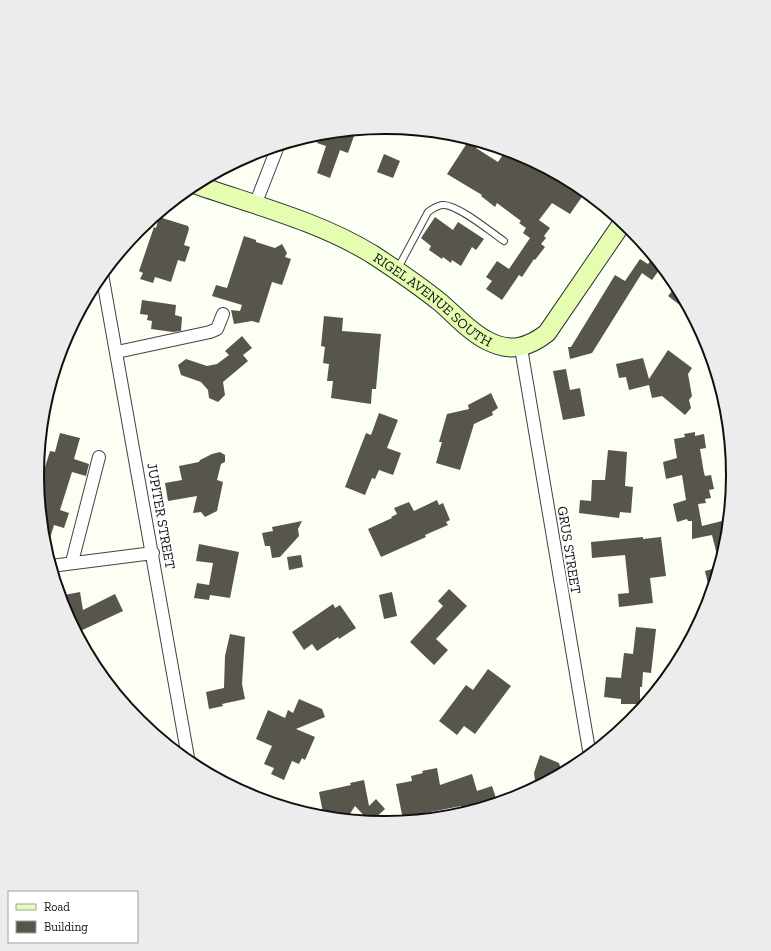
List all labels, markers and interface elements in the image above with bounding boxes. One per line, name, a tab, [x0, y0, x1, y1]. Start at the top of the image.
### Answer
street label: RIGEL AVENUE SOUTH	[370, 249, 495, 350]
street label: JUPITER STREET	[143, 462, 179, 571]
street label: GRUS STREET	[554, 505, 584, 595]
legend	[8, 891, 138, 943]
text: Road	[44, 900, 70, 914]
text: Building	[44, 920, 88, 934]

